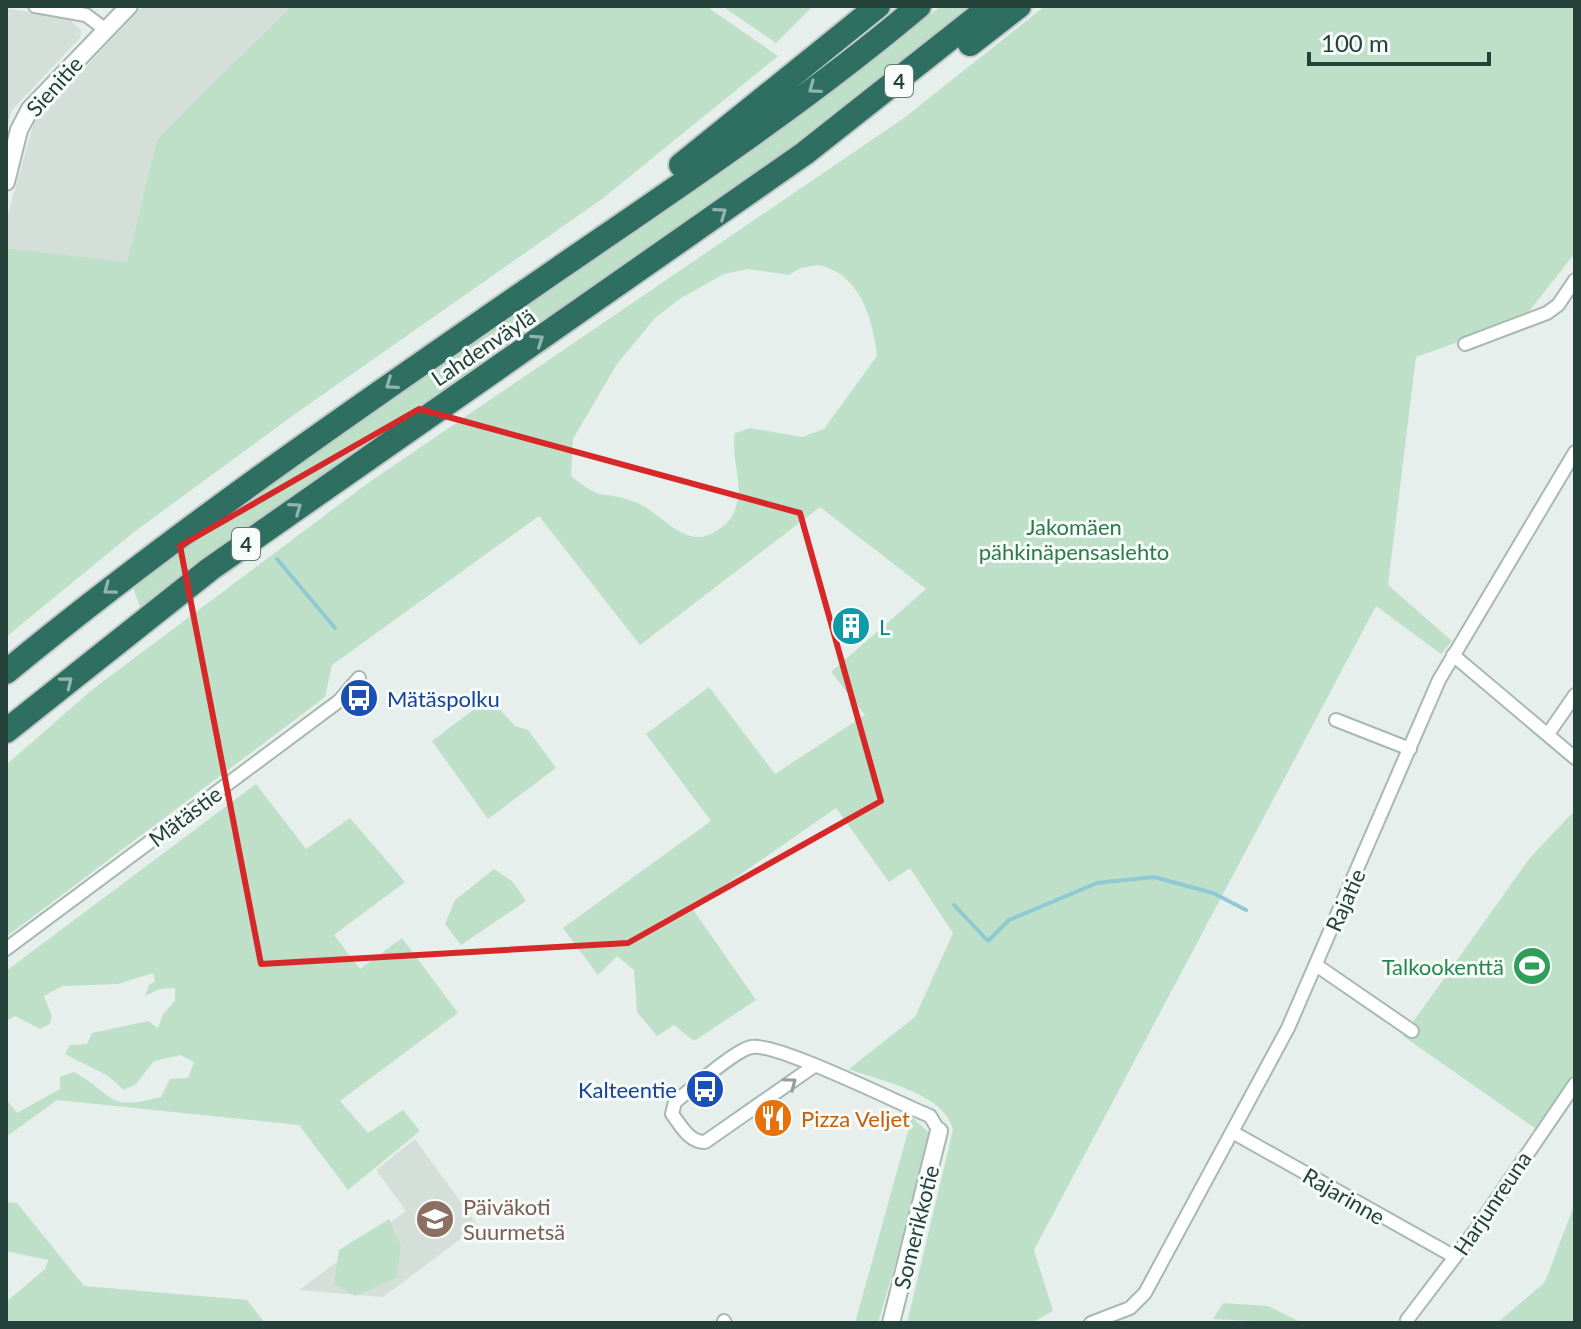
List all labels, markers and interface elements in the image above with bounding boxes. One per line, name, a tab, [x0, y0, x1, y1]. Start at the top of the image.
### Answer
scale bar	[1309, 16, 1489, 66]
text: 100 m	[1321, 28, 1389, 57]
street label: Sienitie	[20, 50, 88, 122]
road number: 4	[885, 65, 913, 97]
one-way arrow	[808, 78, 822, 93]
one-way arrow	[712, 208, 726, 223]
street label: Lahdenväylä	[426, 302, 540, 392]
one-way arrow	[530, 335, 544, 350]
one-way arrow	[386, 374, 400, 389]
one-way arrow	[287, 503, 301, 517]
park label: Jakomäen pähkinäpensaslehto	[979, 513, 1169, 565]
road number: 4	[232, 528, 260, 560]
one-way arrow	[103, 580, 118, 594]
building icon: L	[830, 605, 872, 647]
place label: L	[879, 613, 890, 640]
bus stop icon: Mätäspolku	[338, 677, 380, 719]
one-way arrow	[58, 678, 73, 692]
place label: Mätäspolku	[387, 685, 500, 712]
street label: Mätästie	[143, 780, 227, 852]
street label: Rajatie	[1319, 864, 1371, 936]
sports icon: Talkookenttä	[1511, 945, 1553, 987]
place label: Talkookenttä	[1382, 953, 1504, 980]
bus stop icon: Kalteentie	[684, 1068, 726, 1110]
place label: Kalteentie	[578, 1076, 677, 1103]
one-way arrow	[782, 1079, 797, 1093]
restaurant icon: Pizza Veljet	[752, 1097, 794, 1139]
place label: Pizza Veljet	[801, 1105, 910, 1132]
street label: Harjunreuna	[1447, 1146, 1537, 1260]
street label: Somerikkotie	[888, 1162, 944, 1292]
street label: Rajarinne	[1298, 1162, 1390, 1230]
place label: Päiväkoti Suurmetsä	[463, 1193, 565, 1245]
school or university icon: Päiväkoti Suurmetsä	[414, 1198, 456, 1240]

